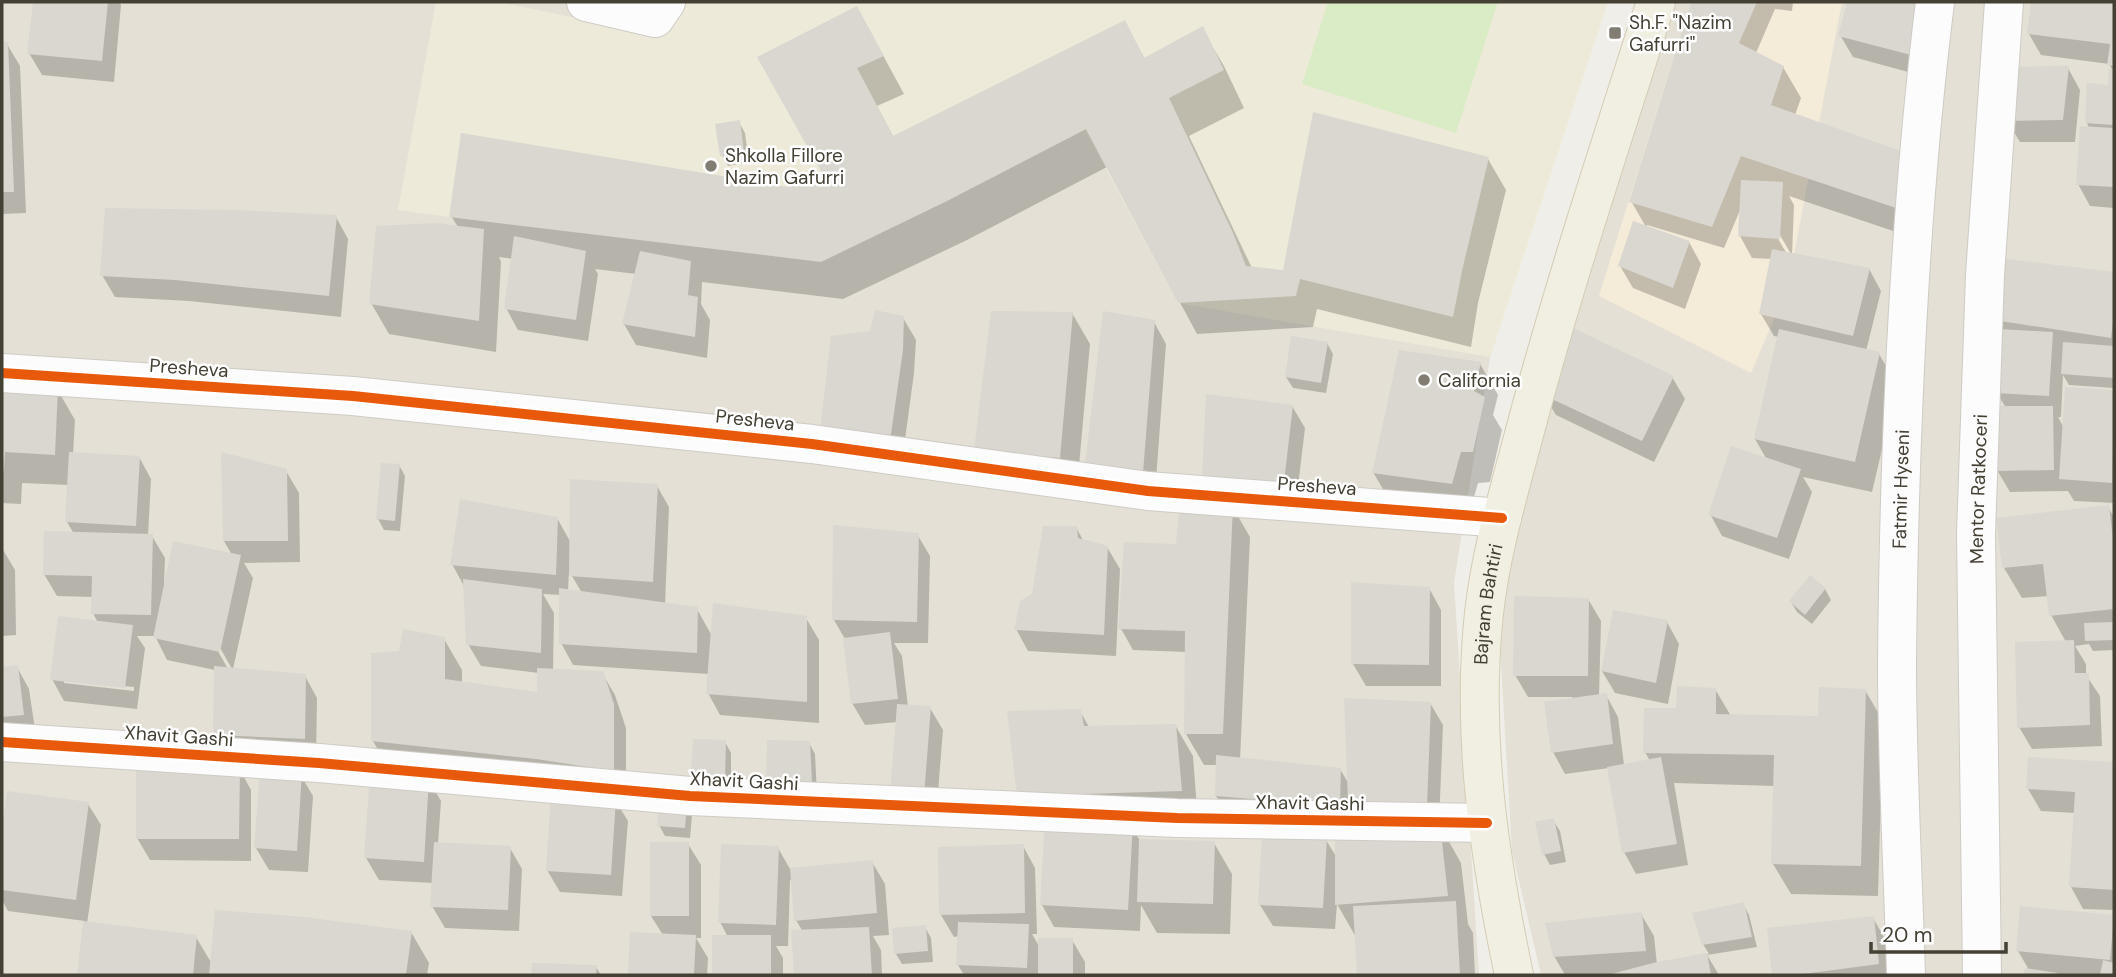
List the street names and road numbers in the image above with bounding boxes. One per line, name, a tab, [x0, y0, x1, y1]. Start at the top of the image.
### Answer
street label: Presheva	[149, 353, 229, 383]
street label: Presheva	[714, 403, 796, 437]
street label: Mentor Ratkoceri	[1963, 414, 1993, 564]
street label: Fatmir Hyseni	[1886, 429, 1915, 549]
street label: Presheva	[1277, 471, 1357, 501]
street label: Bajram Bahtiri	[1468, 541, 1508, 665]
street label: Xhavit Gashi	[124, 720, 234, 752]
street label: Xhavit Gashi	[689, 766, 799, 796]
street label: Xhavit Gashi	[1255, 790, 1365, 816]

